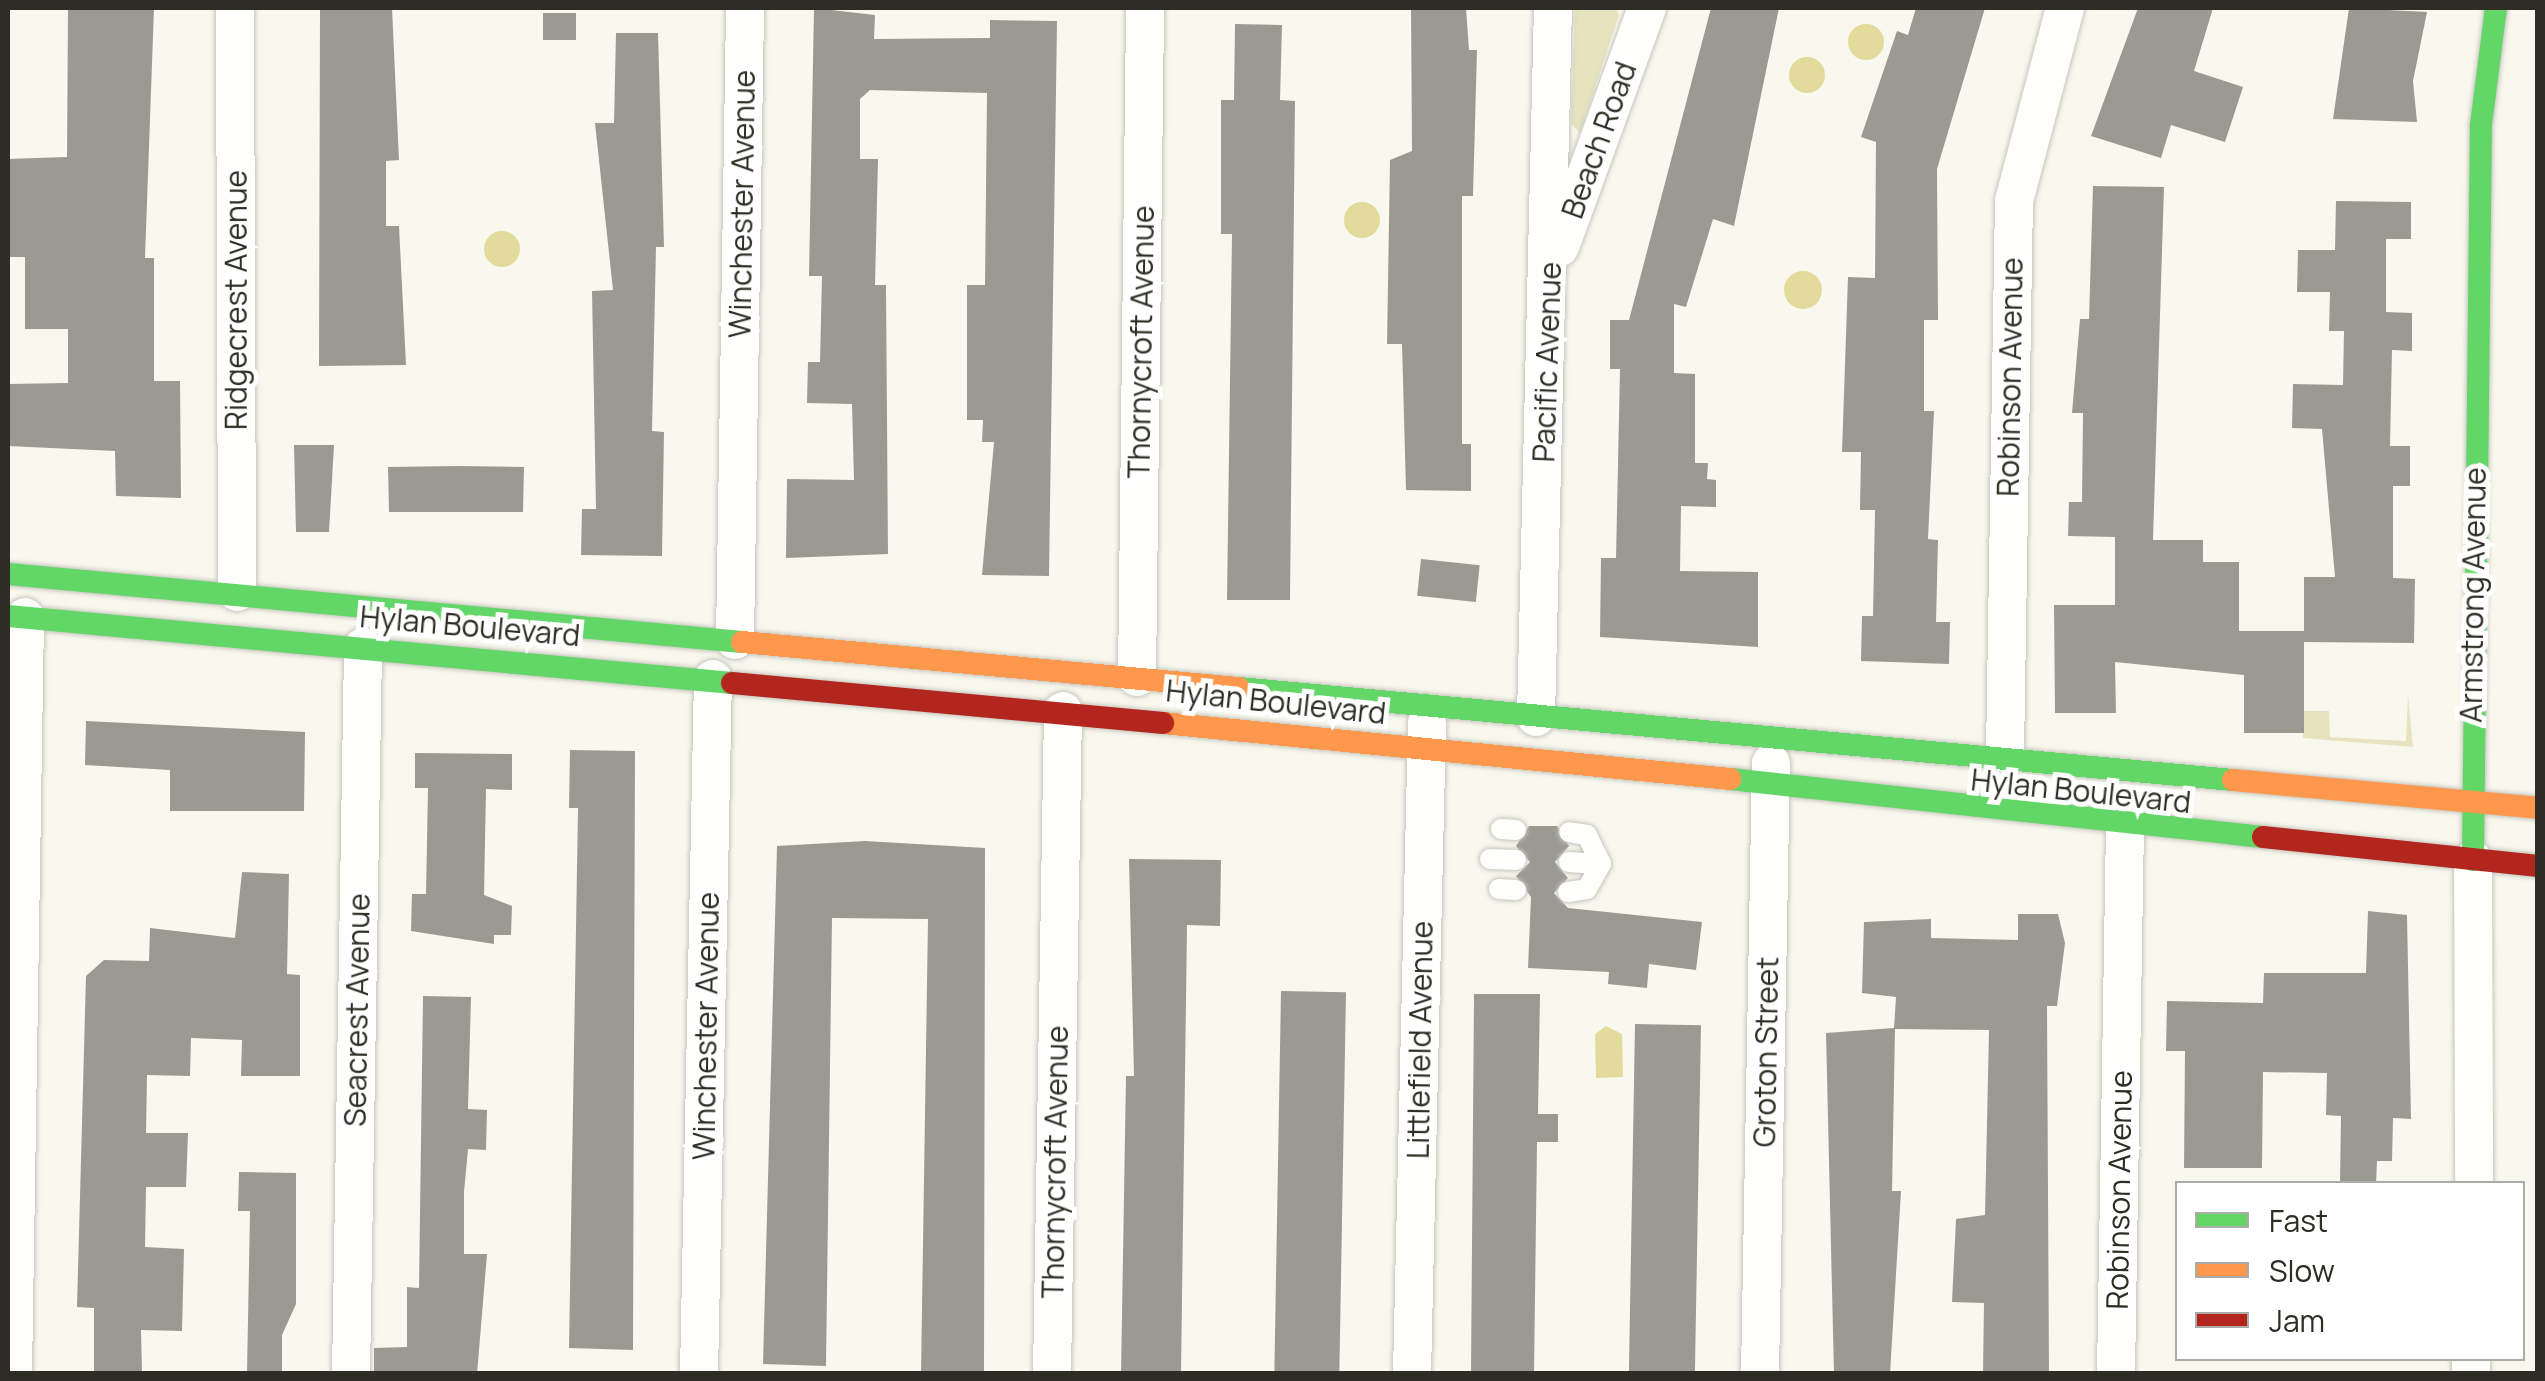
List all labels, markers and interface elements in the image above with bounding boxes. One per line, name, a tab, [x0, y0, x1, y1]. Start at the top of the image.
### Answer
street label: Beach Road	[1554, 57, 1644, 223]
street label: Winchester Avenue	[722, 70, 762, 338]
street label: Ridgecrest Avenue	[218, 170, 254, 430]
street label: Thornycroft Avenue	[1121, 205, 1161, 479]
street label: Robinson Avenue	[1990, 257, 2030, 497]
street label: Pacific Avenue	[1526, 261, 1568, 463]
street label: Armstrong Avenue	[2453, 467, 2493, 723]
street label: Hylan Boulevard	[358, 598, 582, 654]
street label: Hylan Boulevard	[1164, 673, 1388, 731]
street label: Hylan Boulevard	[1969, 762, 2193, 820]
street label: Winchester Avenue	[686, 892, 726, 1160]
street label: Seacrest Avenue	[337, 893, 377, 1127]
street label: Littlefield Avenue	[1400, 921, 1440, 1159]
street label: Groton Street	[1746, 956, 1786, 1148]
street label: Thornycroft Avenue	[1035, 1025, 1075, 1299]
street label: Robinson Avenue	[2099, 1070, 2139, 1310]
legend	[2175, 1181, 2525, 1361]
text: Fast	[2269, 1200, 2328, 1241]
text: Slow	[2269, 1250, 2335, 1291]
text: Jam	[2269, 1300, 2325, 1341]

